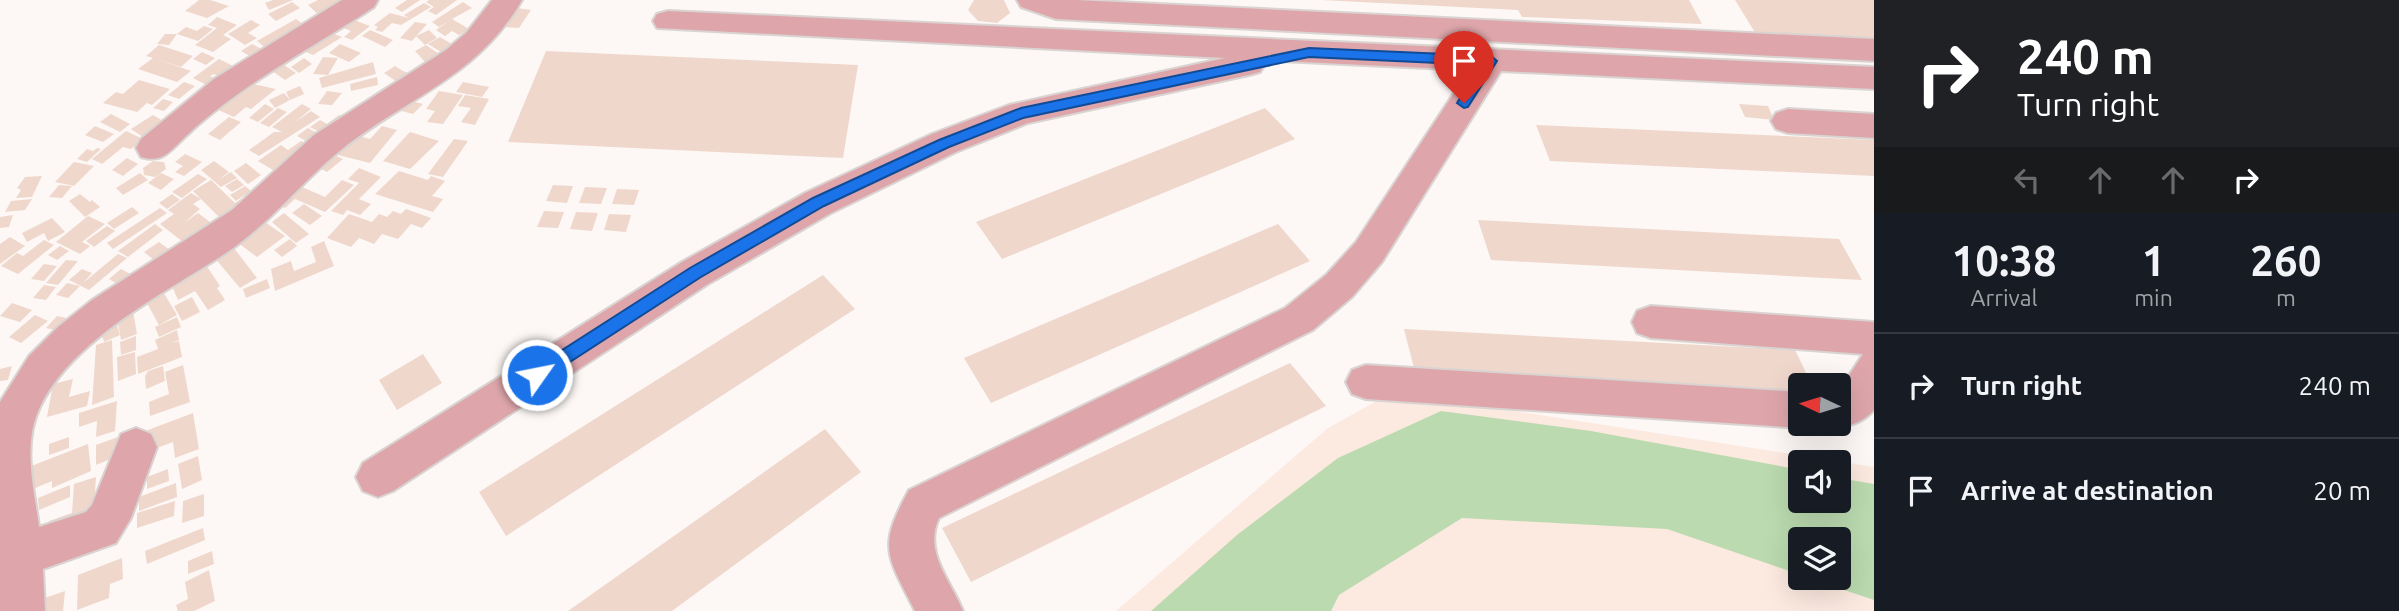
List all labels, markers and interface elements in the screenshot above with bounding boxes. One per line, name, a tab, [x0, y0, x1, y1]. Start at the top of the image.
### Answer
icon: right	[1902, 28, 1993, 119]
text: 240 m	[2017, 28, 2154, 83]
pin	[1434, 31, 1494, 103]
icon: arrive	[1445, 42, 1483, 80]
text: Turn right	[2017, 86, 2159, 122]
icon: left	[2008, 161, 2046, 199]
icon: ahead	[2081, 161, 2119, 199]
icon: ahead	[2154, 161, 2192, 199]
icon: right	[2227, 161, 2265, 199]
text: 10:38	[1952, 237, 2057, 284]
text: 1	[2142, 237, 2165, 284]
text: 260	[2250, 237, 2321, 284]
text: Arrival	[1971, 285, 2038, 310]
text: min	[2134, 285, 2173, 310]
text: m	[2276, 285, 2296, 310]
position arrow	[500, 338, 574, 412]
icon: right	[1902, 367, 1940, 405]
text: Turn right	[1961, 371, 2082, 400]
text: 240 m	[2299, 371, 2371, 400]
north arrow	[1788, 373, 1852, 436]
map controls	[1788, 373, 1851, 590]
button: sound	[1788, 450, 1851, 513]
icon: arrive	[1902, 472, 1940, 510]
text: Arrive at destination	[1961, 476, 2214, 505]
text: 20 m	[2313, 476, 2371, 505]
button: layers	[1788, 527, 1851, 590]

